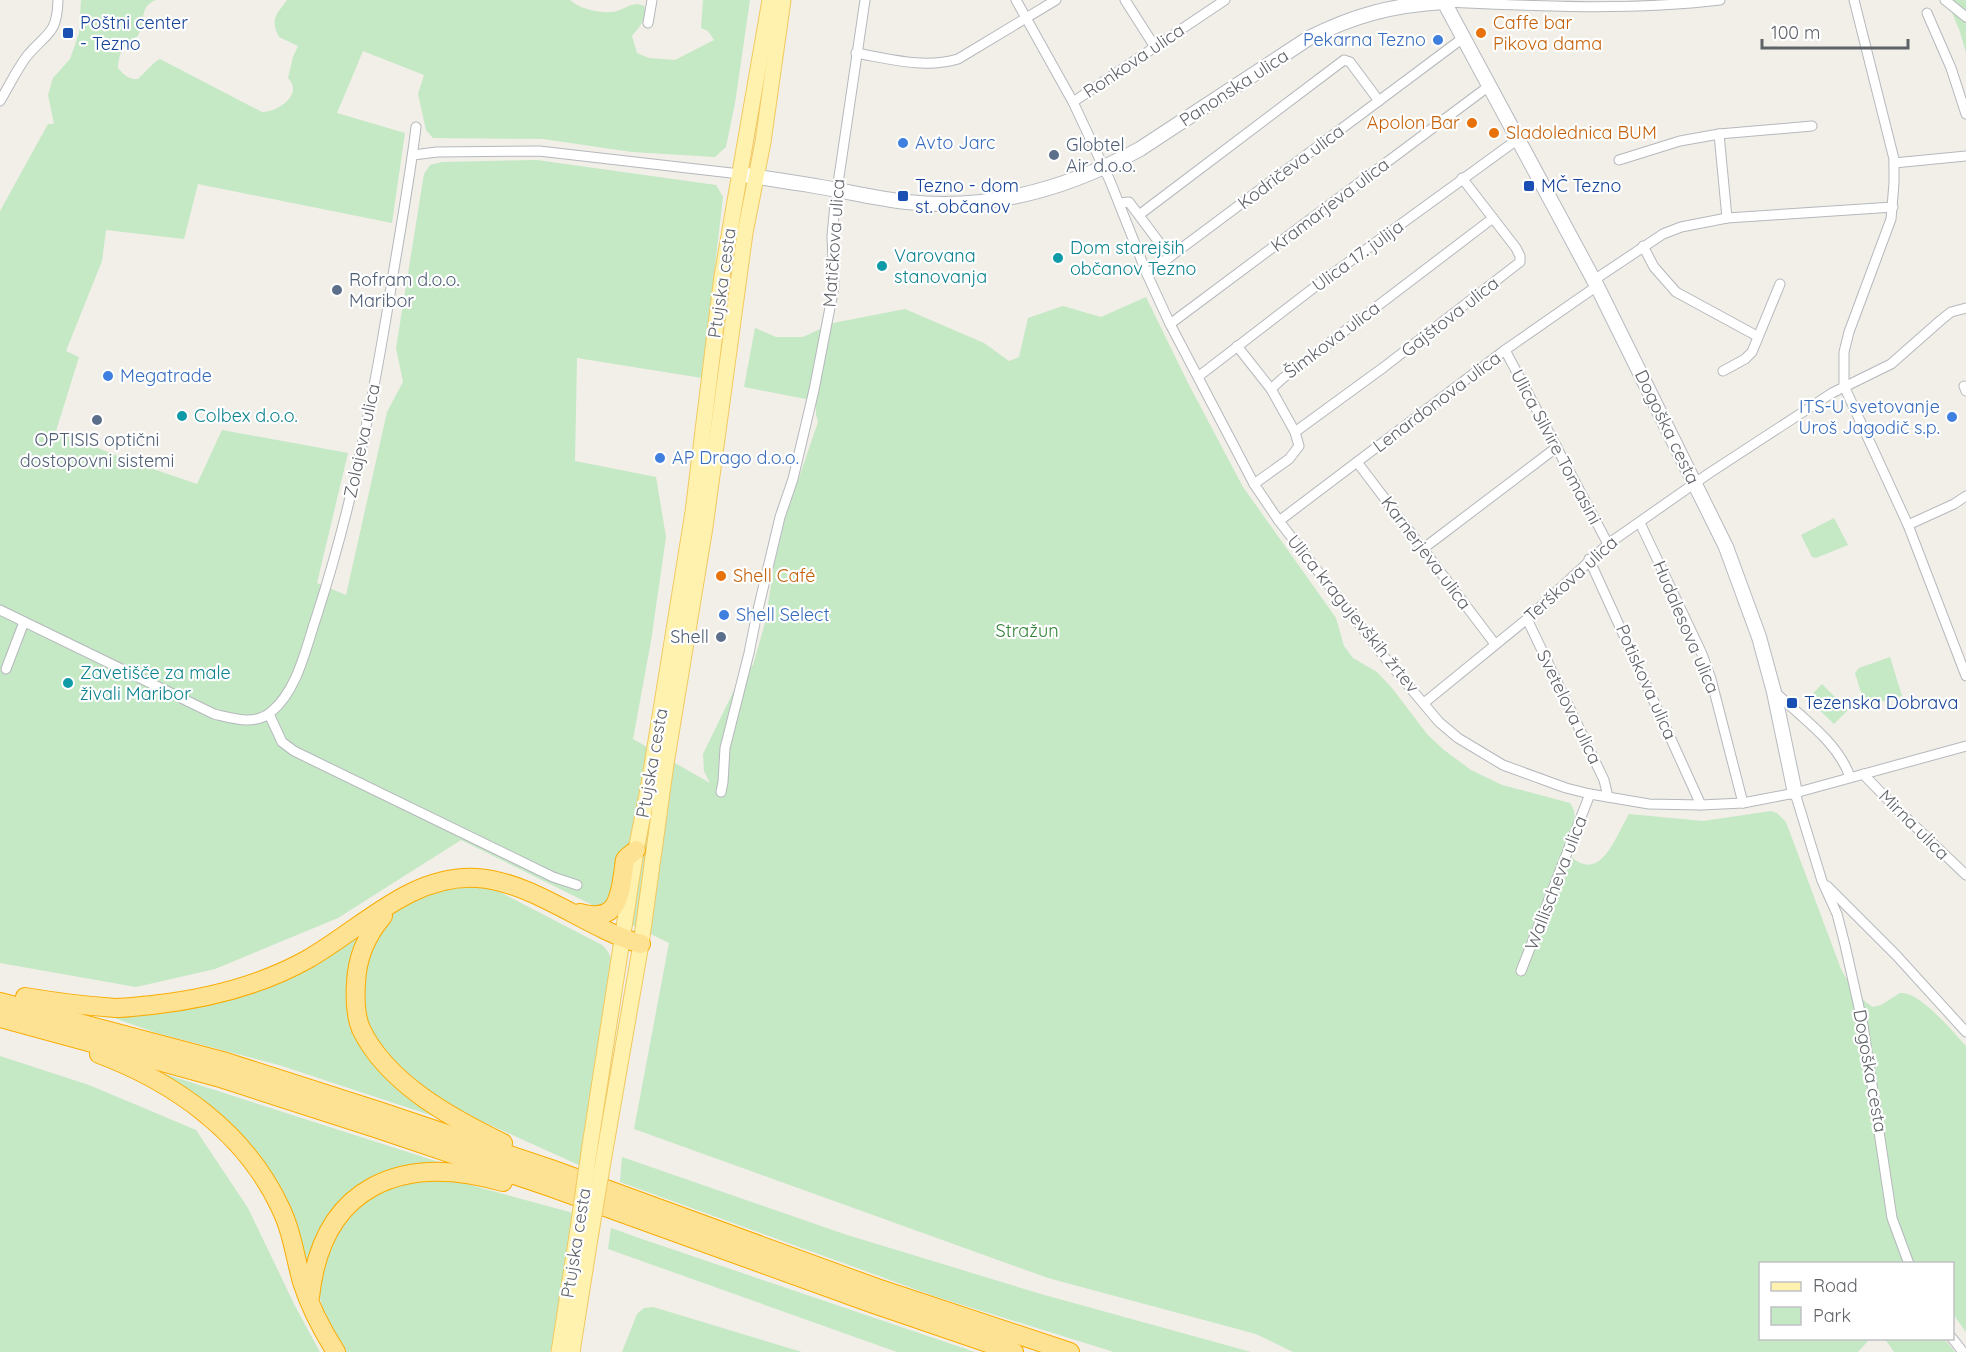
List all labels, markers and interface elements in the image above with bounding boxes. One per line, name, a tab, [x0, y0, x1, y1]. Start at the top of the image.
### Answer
place label: Poštni center - Tezno	[80, 11, 188, 55]
place label: Caffe bar Pikova dama	[1493, 11, 1602, 55]
scale bar	[1762, 12, 1908, 50]
street label: Ronkova ulica	[1079, 18, 1189, 103]
text: 100 m	[1771, 21, 1820, 44]
marker: Poštni center - Tezno	[61, 26, 75, 40]
marker: Caffe bar Pikova dama	[1474, 26, 1488, 40]
place label: Pekarna Tezno	[1303, 28, 1426, 51]
marker: Pekarna Tezno	[1431, 33, 1445, 47]
street label: Panonska ulica	[1175, 44, 1293, 131]
place label: Apolon Bar	[1367, 111, 1460, 134]
marker: Apolon Bar	[1465, 116, 1479, 130]
street label: Kodričeva ulica	[1233, 119, 1349, 214]
place label: Sladolednica BUM	[1506, 121, 1657, 144]
marker: Sladolednica BUM	[1487, 126, 1501, 140]
place label: Avto Jarc	[915, 131, 995, 154]
place label: Globtel Air d.o.o.	[1066, 133, 1136, 177]
marker: Avto Jarc	[896, 136, 910, 150]
marker: Globtel Air d.o.o.	[1047, 148, 1061, 162]
street label: Kramarjeva ulica	[1266, 153, 1393, 257]
place label: Tezno - dom st. občanov	[915, 174, 1019, 218]
place label: MČ Tezno	[1541, 174, 1621, 197]
street label: Matičkova ulica	[818, 178, 849, 308]
marker: MČ Tezno	[1522, 179, 1536, 193]
marker: Tezno - dom st. občanov	[896, 189, 910, 203]
street label: Ulica 17. julija	[1307, 215, 1408, 297]
street label: Ptujska cesta	[702, 226, 741, 339]
place label: Dom starejših občanov Tezno	[1070, 236, 1196, 280]
place label: Varovana stanovanja	[894, 244, 987, 288]
marker: Dom starejših občanov Tezno	[1051, 251, 1065, 265]
marker: Varovana stanovanja	[875, 259, 889, 273]
place label: Rofram d.o.o. Maribor	[349, 268, 460, 312]
street label: Gajštova ulica	[1396, 271, 1503, 362]
marker: Rofram d.o.o. Maribor	[330, 283, 344, 297]
street label: Šimkova ulica	[1279, 296, 1384, 383]
street label: Lenardonova ulica	[1368, 346, 1505, 457]
place label: Megatrade	[120, 364, 212, 387]
street label: Ulica Silvire Tomasini	[1506, 365, 1607, 528]
street label: Dogoška cesta	[1630, 366, 1705, 488]
marker: Megatrade	[101, 369, 115, 383]
street label: Zolajeva ulica	[338, 382, 385, 500]
place label: ITS-U svetovanje Uroš Jagodič s.p.	[1799, 395, 1940, 439]
place label: Colbex d.o.o.	[194, 404, 298, 427]
marker: Colbex d.o.o.	[175, 409, 189, 423]
marker: ITS-U svetovanje Uroš Jagodič s.p.	[1945, 410, 1959, 424]
marker: OPTISIS optični dostopovni sistemi	[90, 413, 104, 427]
place label: OPTISIS optični dostopovni sistemi	[20, 428, 174, 472]
place label: AP Drago d.o.o.	[672, 446, 799, 469]
marker: AP Drago d.o.o.	[653, 451, 667, 465]
street label: Karnerjeva ulica	[1376, 491, 1477, 614]
street label: Ulica kragujevških žrtev	[1282, 530, 1424, 698]
street label: Terškova ulica	[1519, 531, 1622, 627]
street label: Hudalesova ulica	[1648, 557, 1725, 697]
place label: Shell Café	[733, 564, 815, 587]
marker: Shell Café	[714, 569, 728, 583]
place label: Shell Select	[736, 603, 830, 626]
marker: Shell Select	[717, 608, 731, 622]
park label: Stražun	[995, 619, 1059, 642]
street label: Potiskova ulica	[1611, 621, 1682, 743]
place label: Shell	[670, 625, 709, 648]
marker: Shell	[714, 630, 728, 644]
street label: Svetelova ulica	[1532, 646, 1607, 768]
place label: Zavetišče za male živali Maribor	[80, 661, 231, 705]
marker: Zavetišče za male živali Maribor	[61, 676, 75, 690]
place label: Tezenska Dobrava	[1804, 691, 1958, 714]
marker: Tezenska Dobrava	[1785, 696, 1799, 710]
street label: Ptujska cesta	[631, 706, 672, 820]
street label: Mirna ulica	[1874, 785, 1954, 865]
street label: Wallischeva ulica	[1519, 812, 1592, 953]
street label: Dogoška cesta	[1848, 1008, 1893, 1134]
street label: Ptujska cesta	[555, 1186, 596, 1300]
legend	[1759, 1262, 1954, 1340]
text: Road	[1813, 1274, 1858, 1297]
text: Park	[1813, 1304, 1851, 1327]

